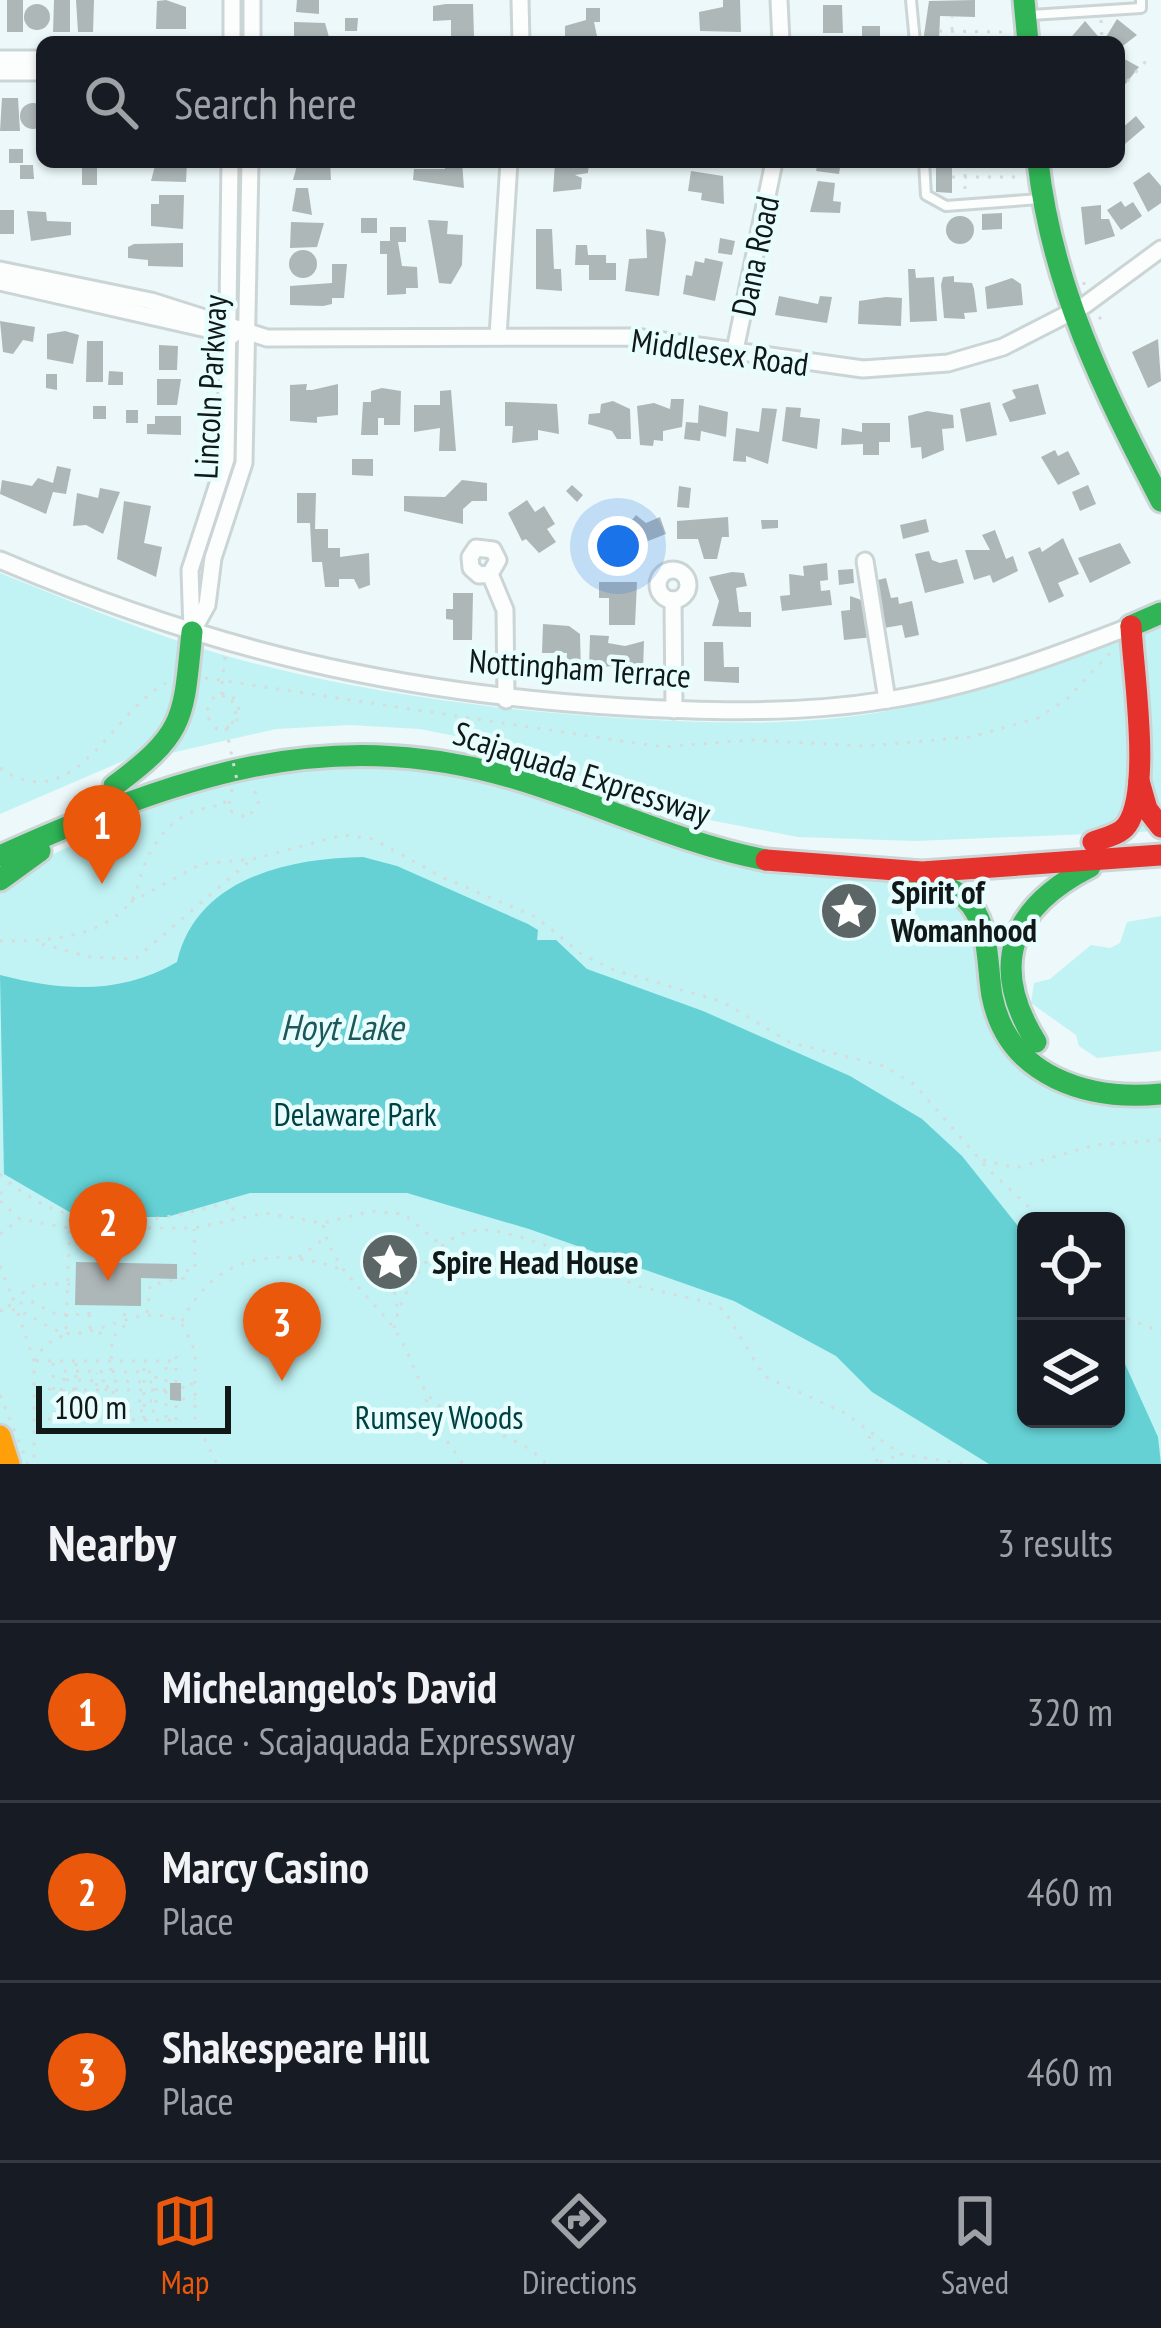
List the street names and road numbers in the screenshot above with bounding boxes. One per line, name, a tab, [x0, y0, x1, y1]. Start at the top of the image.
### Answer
street label: Dana Road	[721, 192, 788, 320]
street label: Lincoln Parkway	[183, 293, 236, 480]
street label: Middlesex Road	[629, 318, 811, 385]
street label: Nottingham Terrace	[468, 638, 693, 697]
street label: Scajaquada Expressway	[448, 711, 717, 835]

